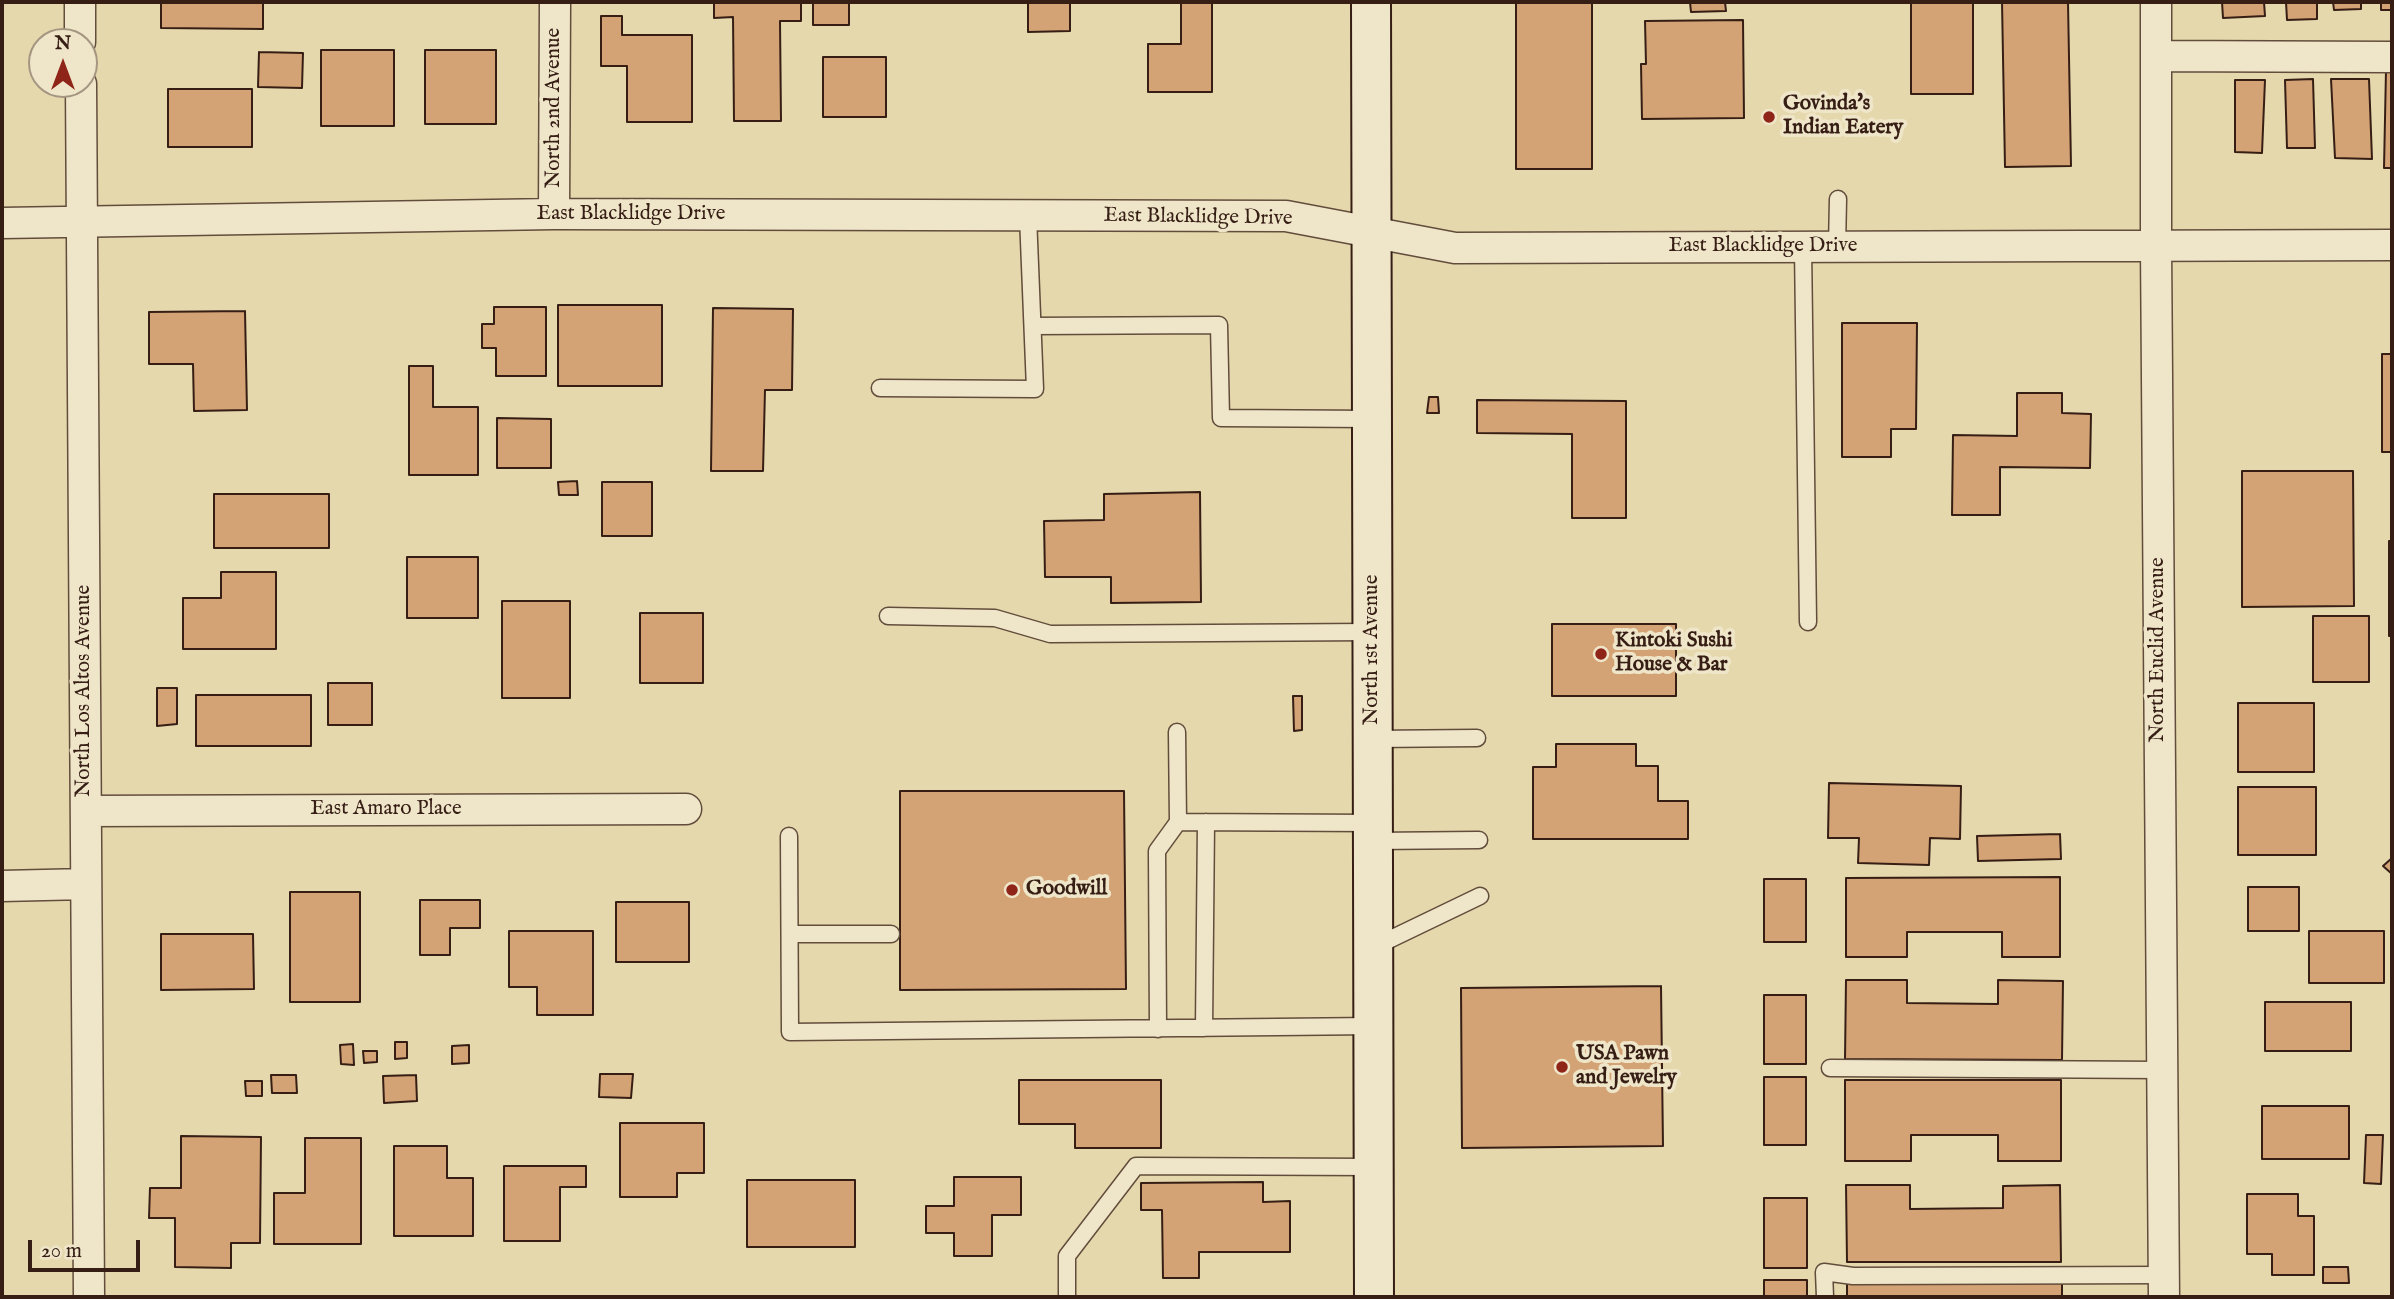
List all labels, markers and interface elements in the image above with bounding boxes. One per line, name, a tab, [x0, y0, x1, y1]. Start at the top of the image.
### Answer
north arrow	[28, 28, 98, 98]
street label: North 2nd Avenue	[542, 28, 568, 188]
text: N	[55, 32, 71, 56]
place label: Govinda's Indian Eatery	[1783, 92, 1903, 142]
marker: Govinda's Indian Eatery	[1761, 109, 1777, 125]
street label: East Blacklidge Drive	[537, 202, 725, 228]
street label: East Blacklidge Drive	[1103, 204, 1293, 232]
street label: East Blacklidge Drive	[1669, 234, 1857, 260]
street label: North Euclid Avenue	[2146, 557, 2172, 743]
street label: North 1st Avenue	[1360, 575, 1386, 725]
street label: North Los Altos Avenue	[72, 585, 98, 797]
place label: Kintoki Sushi House & Bar	[1615, 629, 1733, 679]
marker: Kintoki Sushi House & Bar	[1593, 646, 1609, 662]
street label: East Amaro Place	[310, 797, 462, 823]
place label: Goodwill	[1026, 877, 1107, 903]
marker: Goodwill	[1004, 882, 1020, 898]
place label: USA Pawn and Jewelry	[1576, 1042, 1677, 1092]
marker: USA Pawn and Jewelry	[1554, 1059, 1570, 1075]
scale bar	[32, 1226, 144, 1270]
text: 20 m	[41, 1238, 82, 1265]

